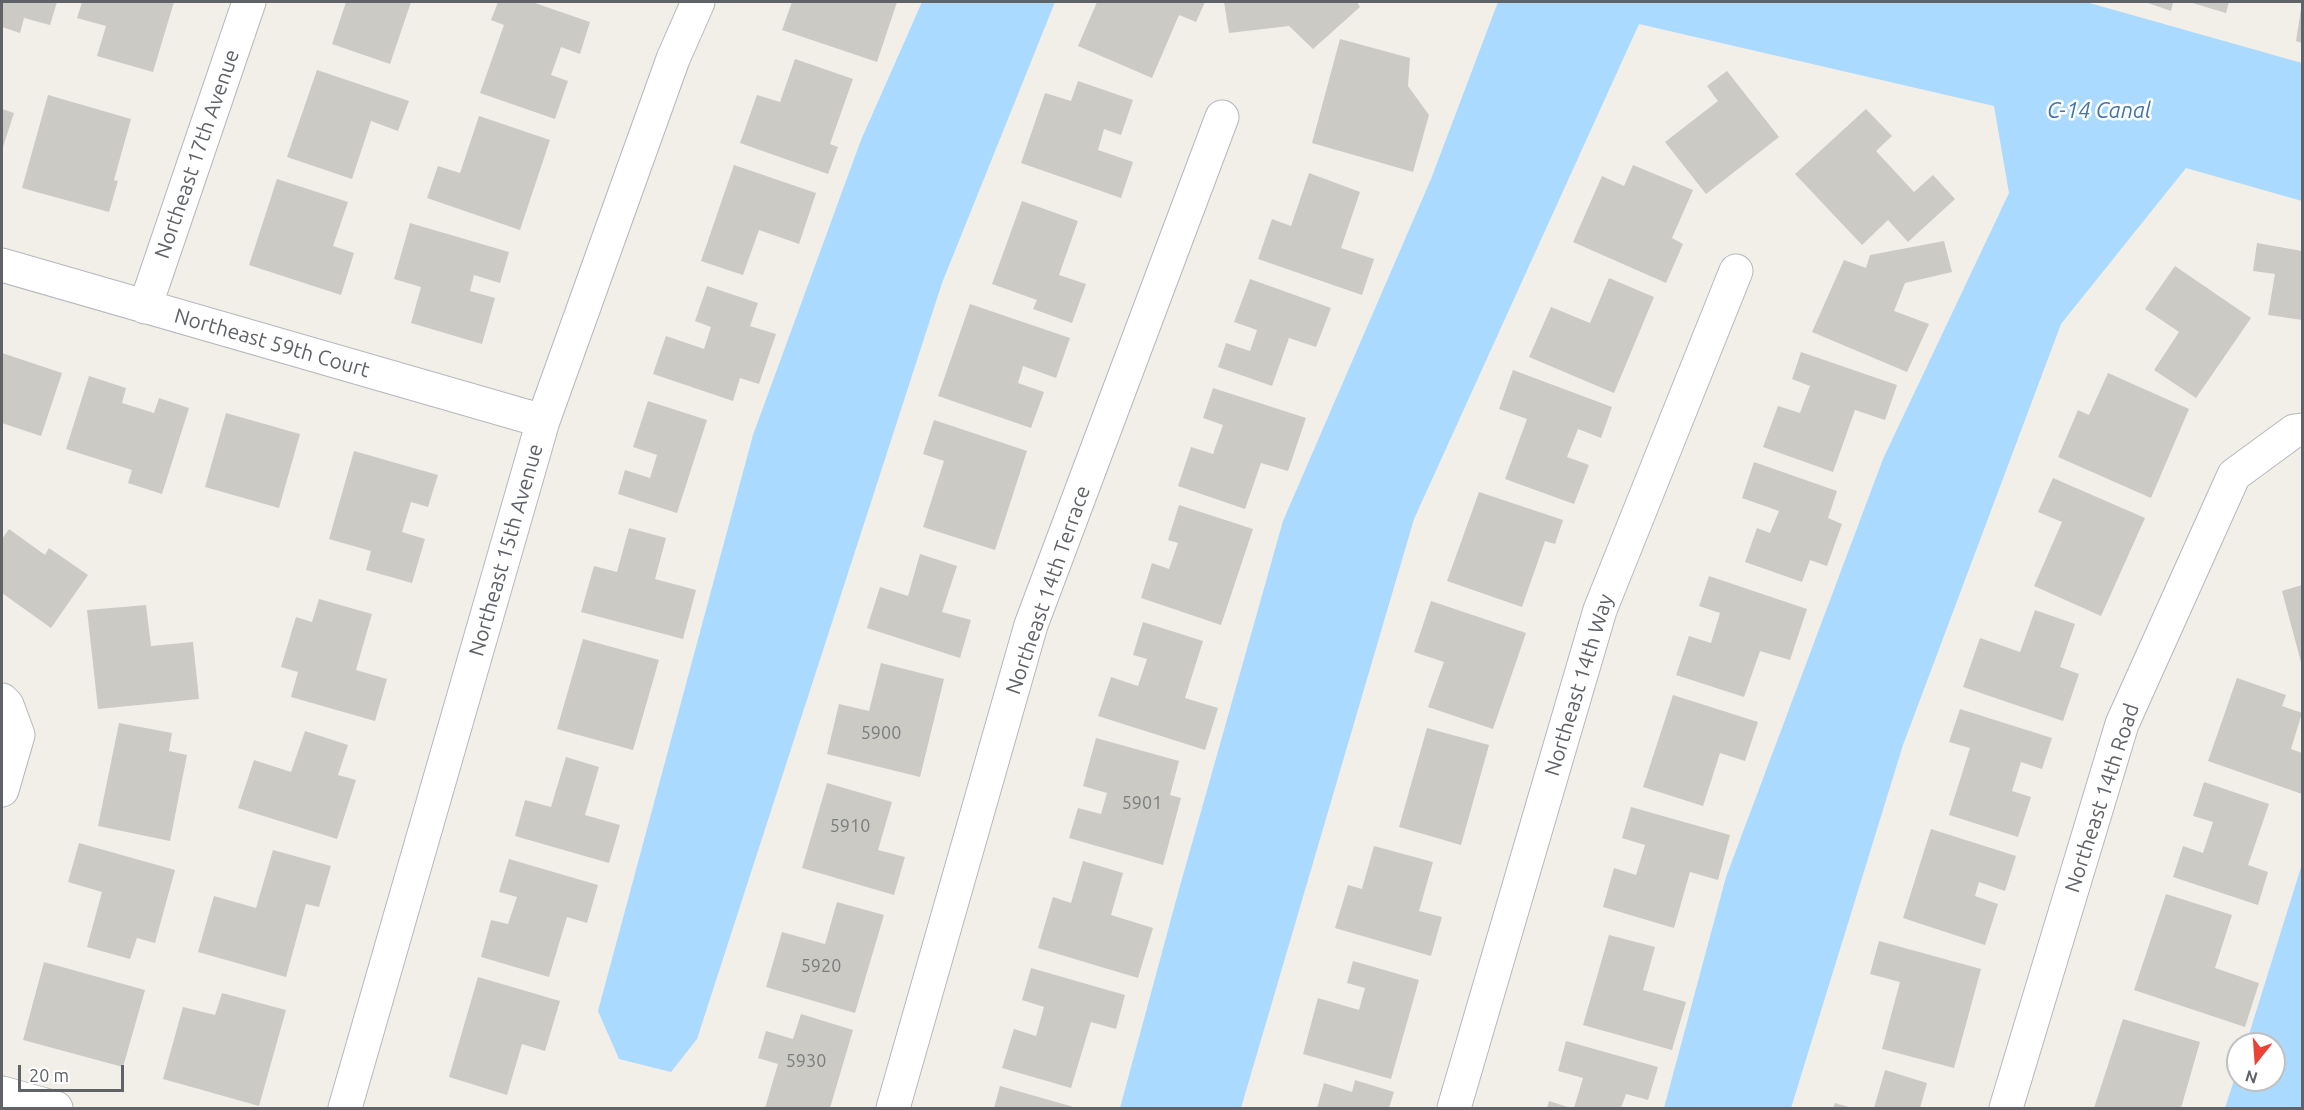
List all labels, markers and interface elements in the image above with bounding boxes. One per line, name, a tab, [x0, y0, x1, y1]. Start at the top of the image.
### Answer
street label: Northeast 17th Avenue	[149, 46, 245, 262]
water label: C-14 Canal	[2047, 98, 2151, 124]
street label: Northeast 59th Court	[171, 303, 373, 383]
street label: Northeast 15th Avenue	[464, 441, 548, 659]
street label: Northeast 14th Terrace	[1000, 482, 1096, 698]
street label: Northeast 14th Way	[1539, 591, 1619, 779]
street label: Northeast 14th Road	[2060, 700, 2144, 896]
house number: 5900	[861, 722, 901, 744]
house number: 5901	[1122, 792, 1162, 814]
house number: 5910	[830, 815, 870, 837]
house number: 5920	[801, 955, 841, 977]
north arrow	[2226, 1032, 2286, 1092]
house number: 5930	[786, 1050, 826, 1072]
scale bar	[21, 1053, 128, 1091]
text: 20 m	[29, 1065, 69, 1085]
text: N	[2243, 1067, 2260, 1088]

